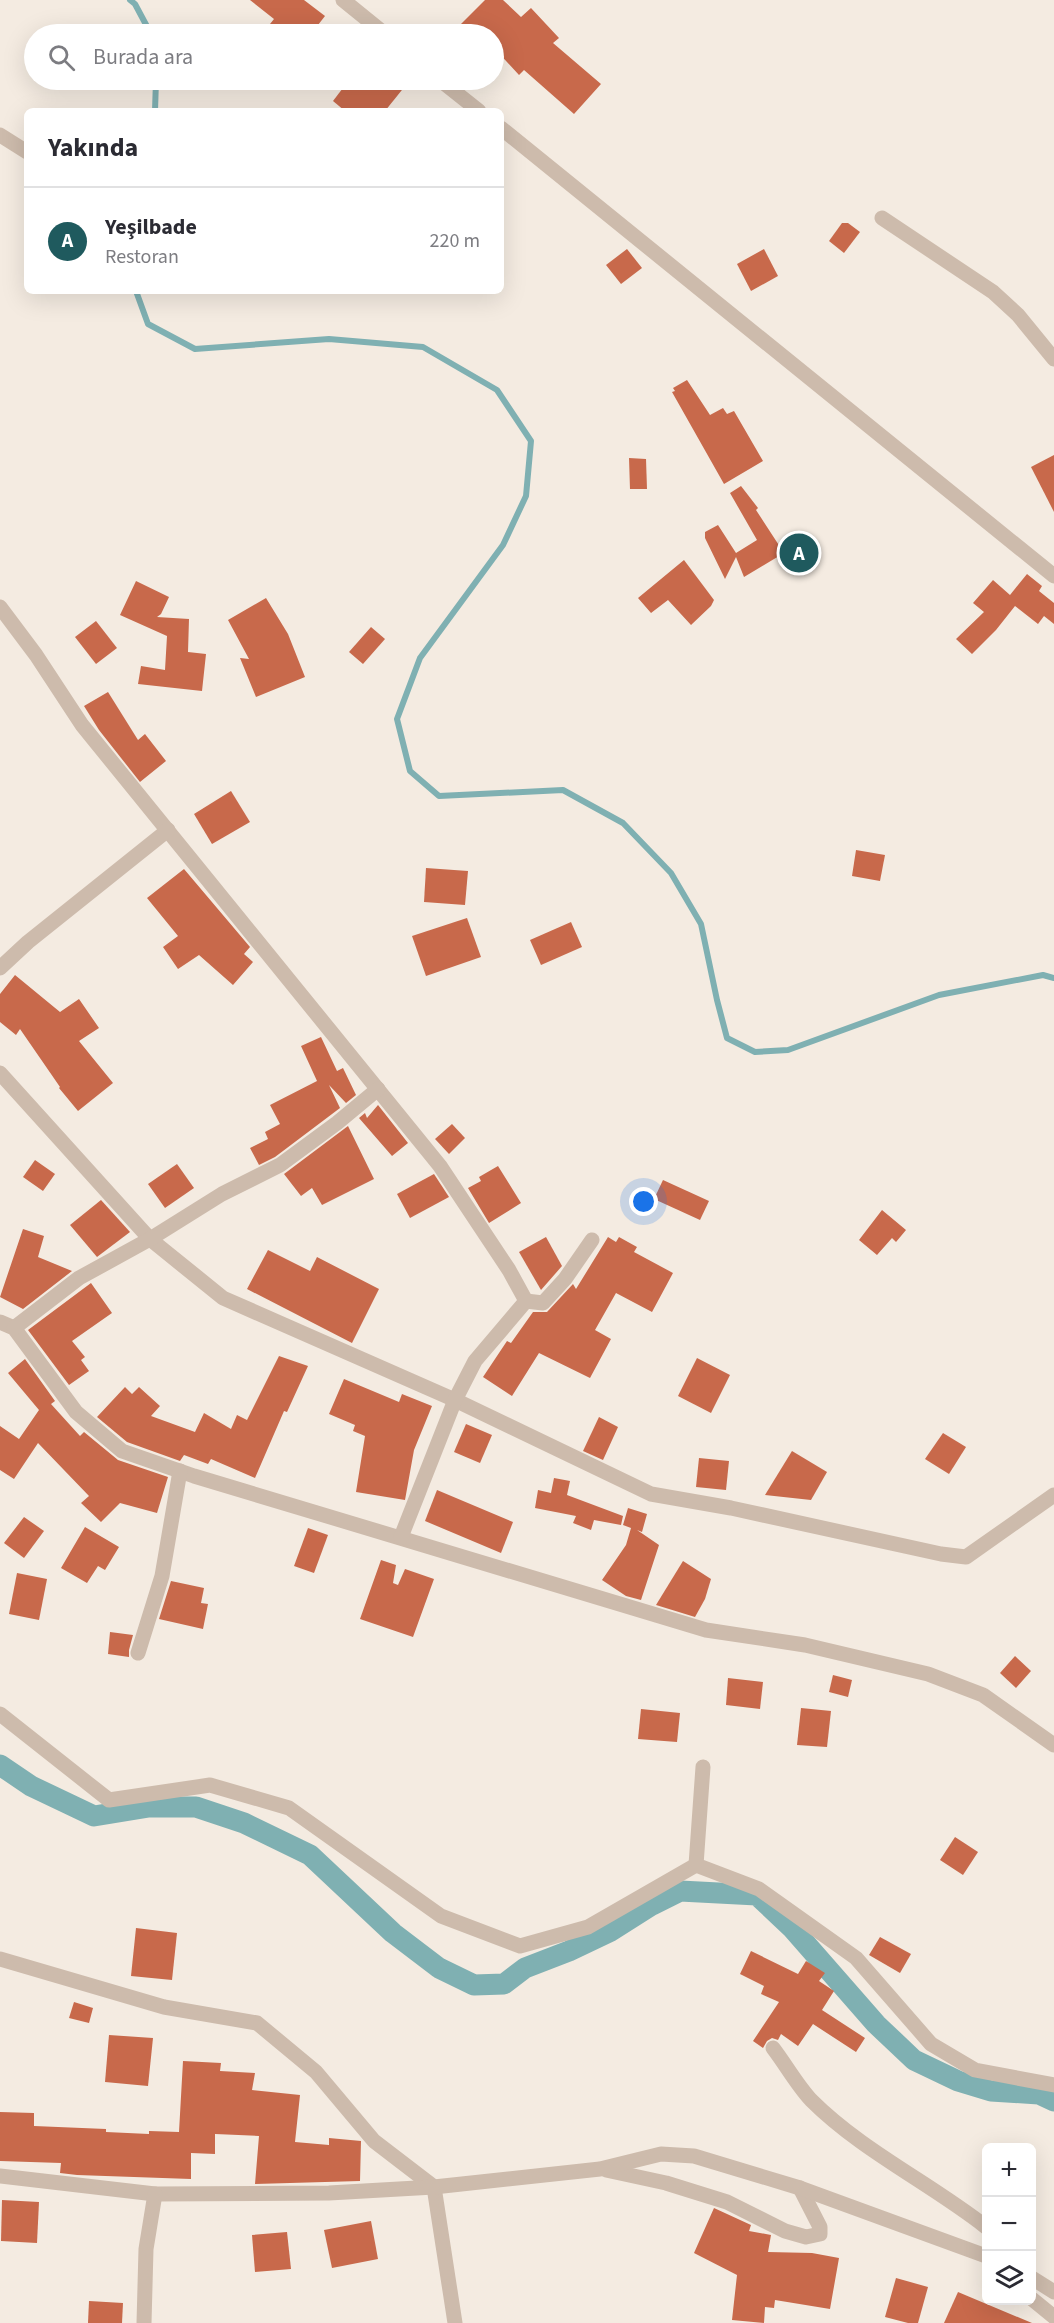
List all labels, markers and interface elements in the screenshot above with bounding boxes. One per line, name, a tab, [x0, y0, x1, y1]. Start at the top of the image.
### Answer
search box	[24, 24, 504, 90]
icon: search	[45, 41, 78, 74]
text: Burada ara	[93, 41, 193, 73]
text: Yakında	[48, 129, 138, 166]
text: Yeşilbade	[105, 211, 197, 243]
text: A	[62, 227, 73, 255]
text: 220 m	[430, 227, 480, 255]
text: Restoran	[105, 243, 179, 271]
pin: A	[780, 530, 818, 576]
your location	[629, 1187, 658, 1216]
map controls	[982, 2143, 1036, 2305]
button: +	[982, 2143, 1036, 2197]
button: −	[982, 2197, 1036, 2251]
button: layers	[982, 2251, 1036, 2305]

